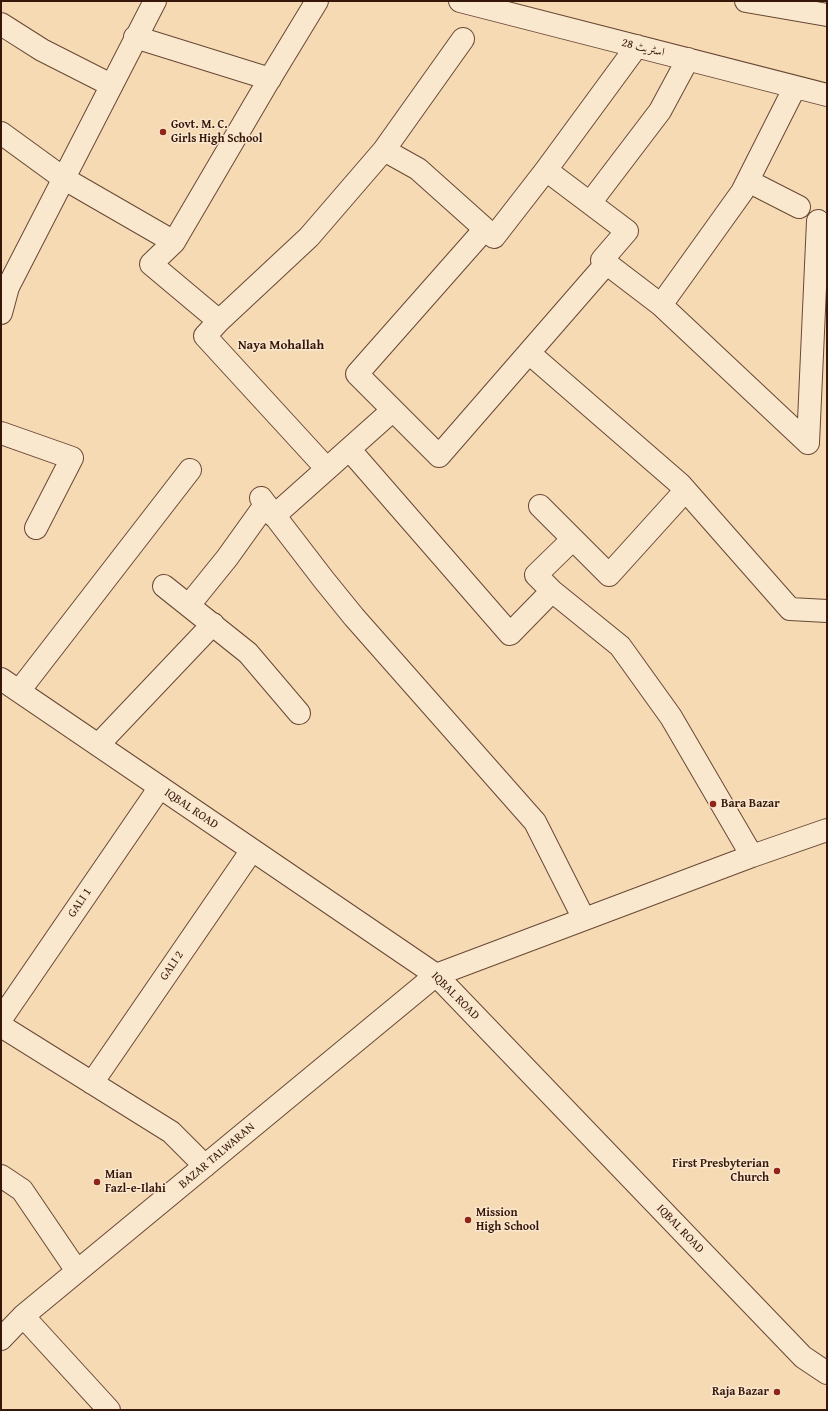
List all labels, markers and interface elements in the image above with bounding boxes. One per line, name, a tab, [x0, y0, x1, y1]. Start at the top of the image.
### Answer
street label: اسٹریٹ 28	[620, 36, 666, 60]
place label: Govt. M. C. Girls High School	[171, 118, 262, 146]
marker: Govt. M. C. Girls High School	[158, 127, 168, 137]
district label: Naya Mohallah	[238, 338, 324, 354]
street label: IQBAL ROAD	[161, 786, 221, 832]
place label: Bara Bazar	[721, 797, 780, 811]
marker: Bara Bazar	[708, 799, 718, 809]
street label: GALI 1	[65, 886, 95, 920]
street label: GALI 2	[157, 949, 187, 983]
street label: IQBAL ROAD	[428, 969, 482, 1023]
street label: BAZAR TALWARAN	[176, 1120, 258, 1192]
place label: First Presbyterian Church	[672, 1157, 769, 1185]
marker: First Presbyterian Church	[772, 1166, 782, 1176]
place label: Mian Fazl-e-Ilahi	[105, 1168, 166, 1196]
marker: Mian Fazl-e-Ilahi	[92, 1177, 102, 1187]
street label: IQBAL ROAD	[653, 1202, 707, 1256]
place label: Mission High School	[476, 1206, 539, 1234]
marker: Mission High School	[463, 1215, 473, 1225]
place label: Raja Bazar	[712, 1385, 769, 1399]
marker: Raja Bazar	[772, 1387, 782, 1397]

